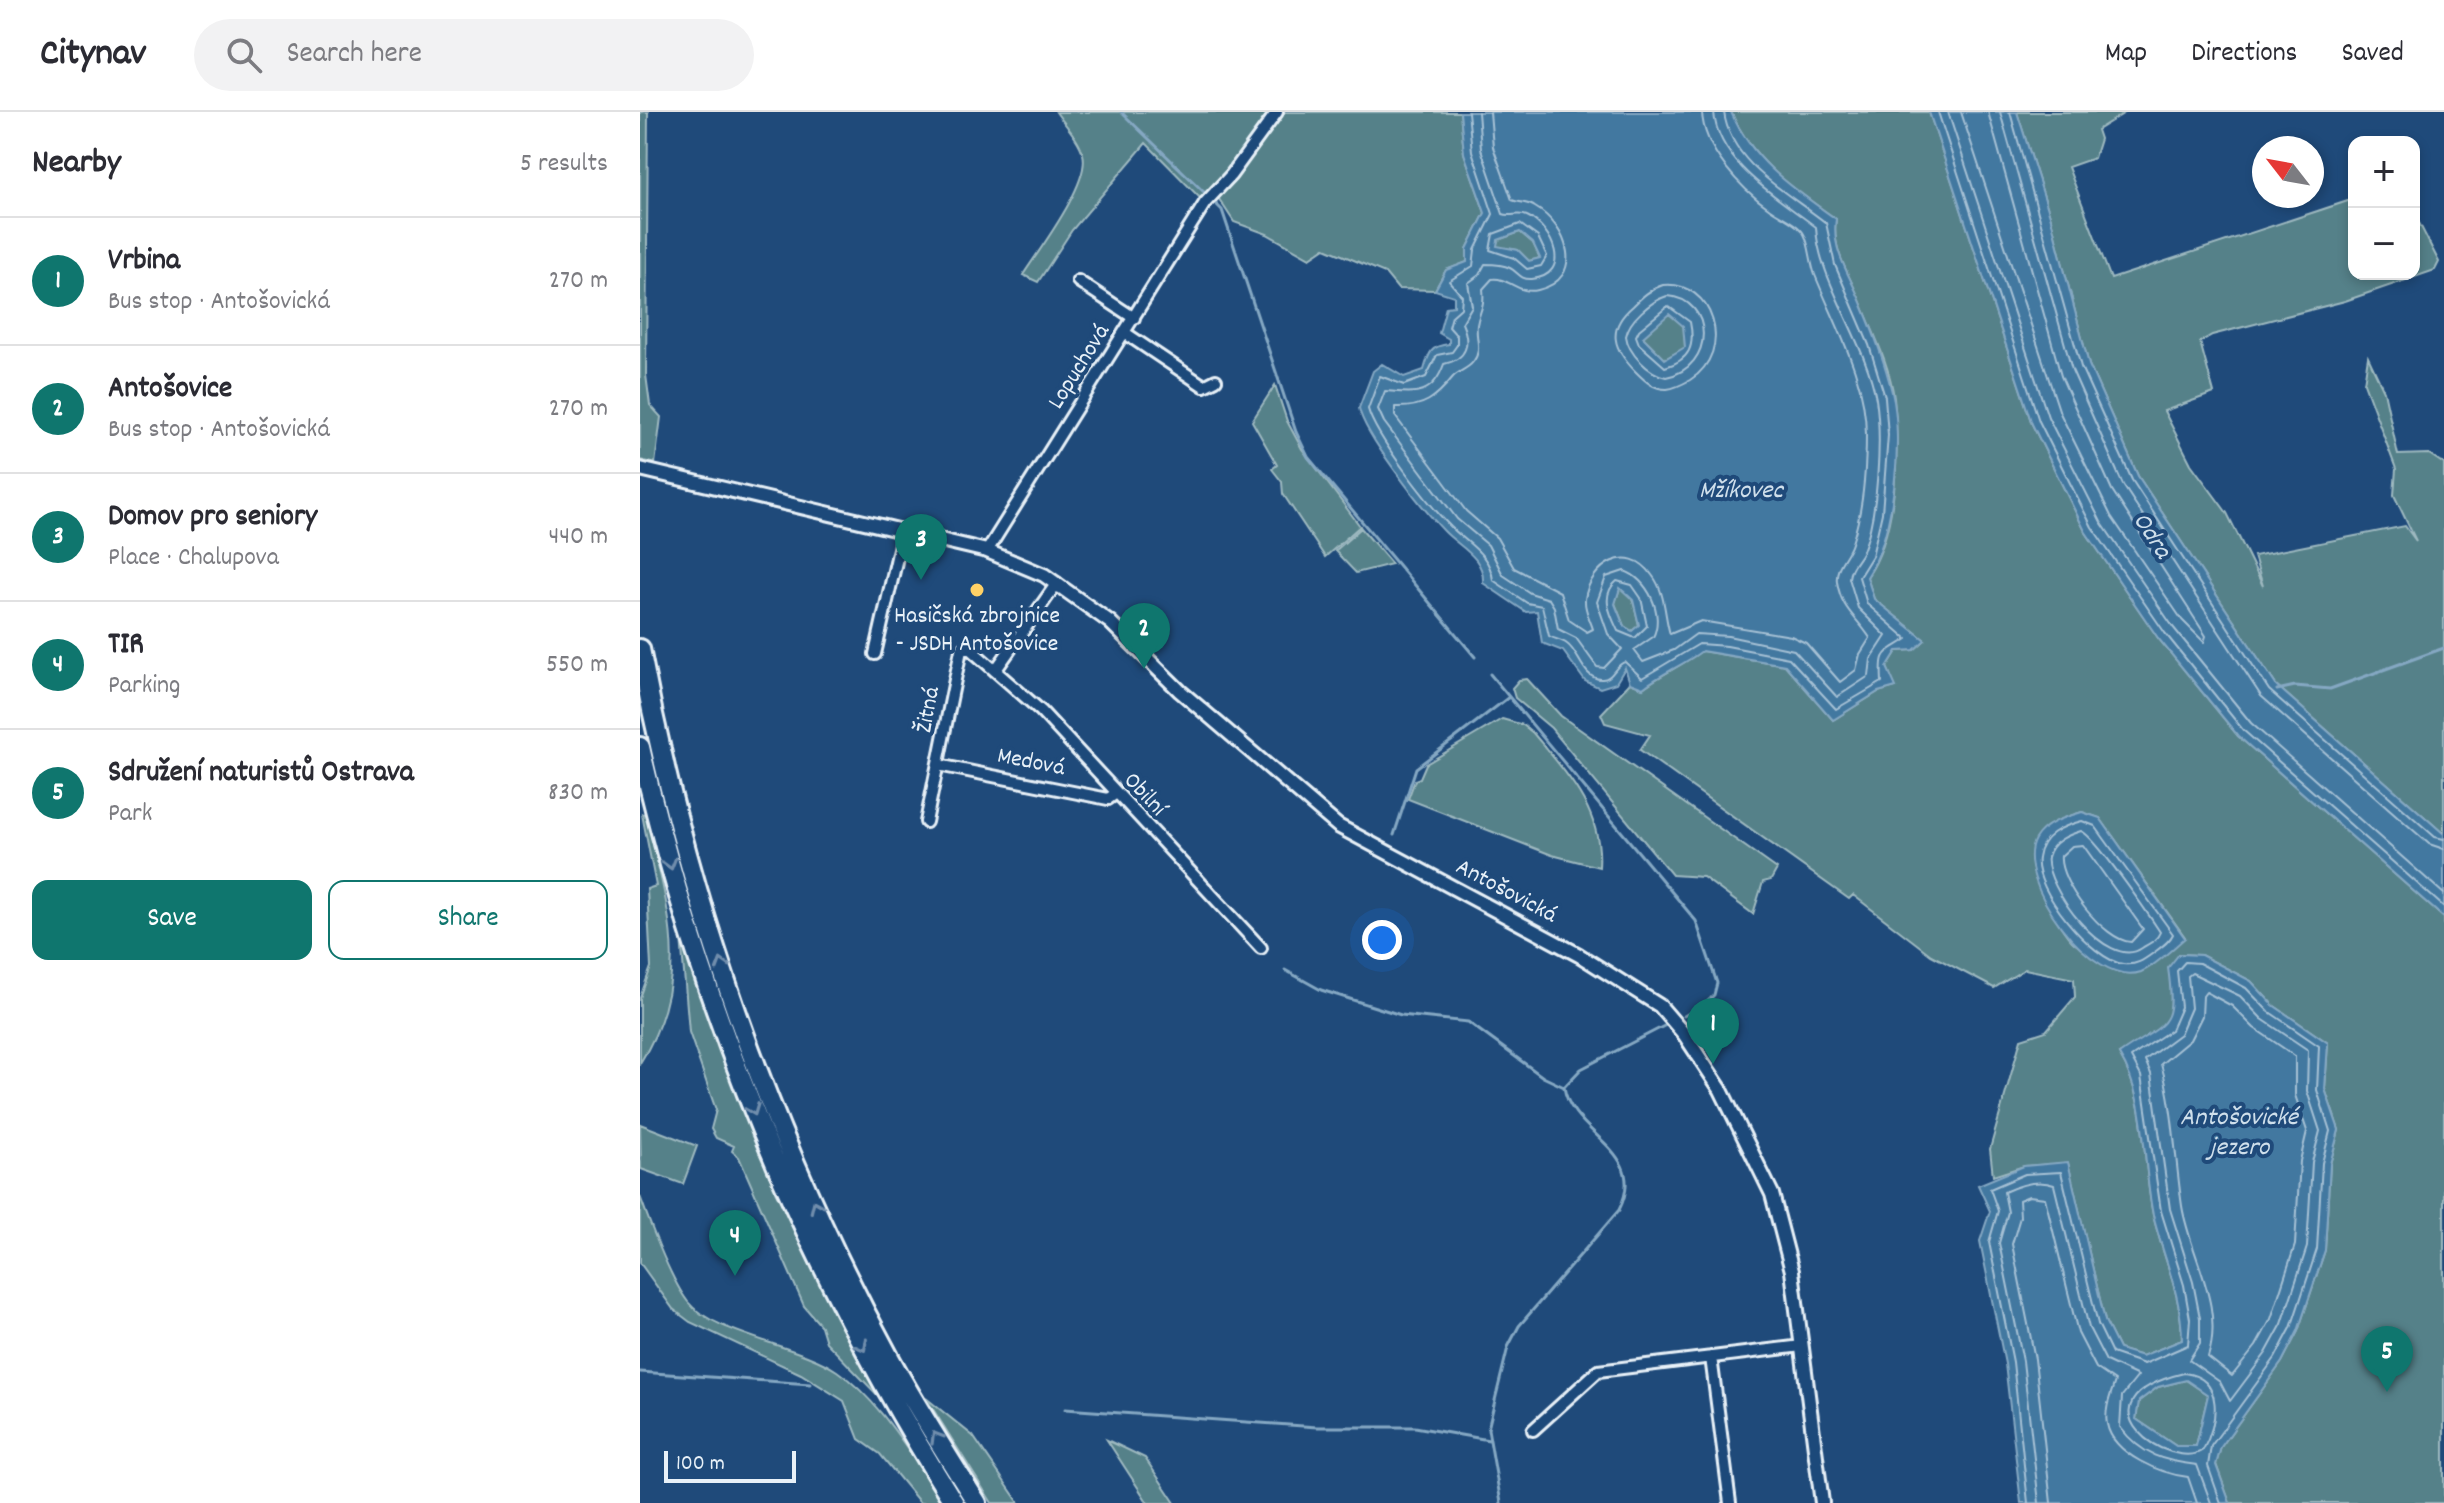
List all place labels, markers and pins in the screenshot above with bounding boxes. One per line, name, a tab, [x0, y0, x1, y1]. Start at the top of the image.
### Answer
pin: 3	[895, 514, 947, 580]
marker: Hasičská zbrojnice - JSDH Antošovice	[968, 581, 986, 599]
place label: Hasičská zbrojnice - JSDH Antošovice	[894, 600, 1060, 662]
pin: 2	[1118, 603, 1170, 669]
pin: 1	[1687, 998, 1739, 1064]
pin: 4	[709, 1210, 761, 1276]
pin: 5	[2361, 1326, 2413, 1392]

